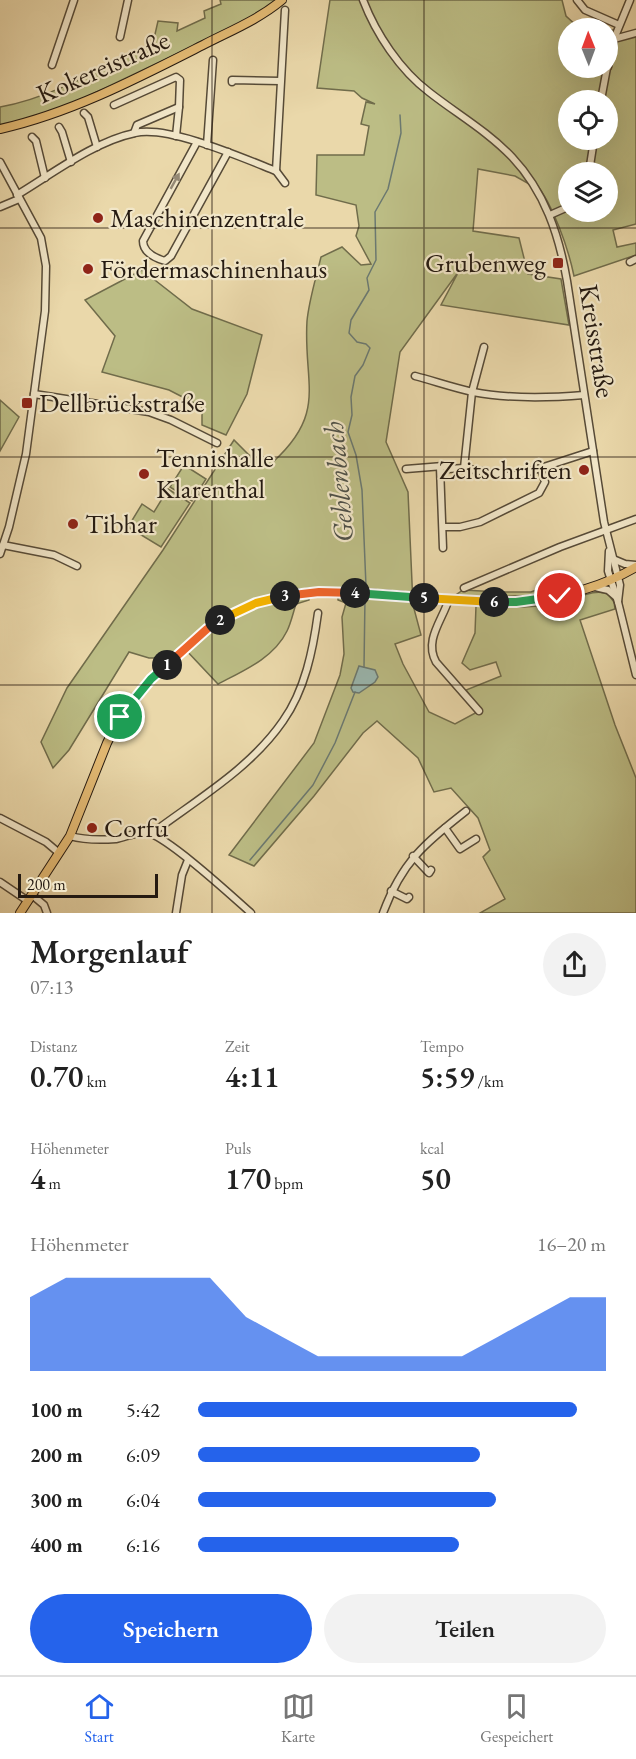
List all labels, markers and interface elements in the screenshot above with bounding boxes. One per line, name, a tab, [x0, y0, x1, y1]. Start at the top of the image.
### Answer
north arrow	[558, 18, 618, 78]
map controls	[558, 18, 618, 222]
street label: Kokereistraße	[31, 22, 175, 111]
button: locate	[558, 90, 618, 150]
button: layers	[558, 162, 618, 222]
one-way arrow	[170, 173, 180, 190]
place label: Maschinenzentrale	[110, 200, 304, 235]
marker: Maschinenzentrale	[91, 211, 105, 225]
place label: Grubenweg	[425, 245, 546, 280]
place label: Fördermaschinenhaus	[100, 251, 327, 286]
marker: Grubenweg	[551, 256, 565, 270]
marker: Fördermaschinenhaus	[81, 262, 95, 276]
street label: Kreisstraße	[571, 282, 624, 400]
place label: Dellbrückstraße	[39, 385, 205, 420]
marker: Dellbrückstraße	[20, 396, 34, 410]
water label: Gehlenbach	[315, 420, 361, 544]
place label: Tennishalle Klarenthal	[156, 440, 274, 506]
place label: Zeitschriften	[439, 452, 572, 487]
marker: Zeitschriften	[577, 463, 591, 477]
marker: Tennishalle Klarenthal	[137, 467, 151, 481]
place label: Tibhar	[85, 506, 157, 541]
marker: Tibhar	[66, 517, 80, 531]
pin	[534, 570, 585, 621]
pin: 4	[340, 578, 370, 608]
icon: check	[543, 579, 576, 612]
pin: 3	[270, 581, 300, 611]
text: 4	[351, 582, 359, 603]
pin: 5	[409, 583, 439, 613]
text: 3	[281, 585, 289, 606]
text: 5	[420, 587, 428, 608]
pin: 6	[479, 587, 509, 617]
text: 6	[490, 591, 498, 612]
pin: 2	[205, 605, 235, 635]
text: 2	[216, 609, 224, 630]
pin: 1	[152, 650, 182, 680]
text: 1	[163, 654, 171, 675]
pin	[94, 691, 145, 742]
icon: arrive	[103, 700, 136, 733]
place label: Corfu	[104, 810, 168, 845]
marker: Corfu	[85, 821, 99, 835]
scale bar	[18, 871, 158, 899]
text: 200 m	[27, 874, 66, 895]
text: Morgenlauf	[30, 930, 188, 973]
button: share	[543, 933, 606, 996]
text: 07:13	[30, 974, 73, 1000]
text: Distanz	[30, 1036, 77, 1057]
text: Zeit	[225, 1036, 250, 1057]
text: Tempo	[420, 1036, 464, 1057]
text: 0.70	[30, 1057, 83, 1096]
text: 4:11	[225, 1057, 279, 1096]
text: 5:59	[420, 1057, 474, 1096]
text: km	[83, 1071, 107, 1092]
text: /km	[474, 1071, 504, 1092]
text: Höhenmeter	[30, 1138, 109, 1159]
text: Puls	[225, 1138, 251, 1159]
text: kcal	[420, 1138, 444, 1159]
text: 4	[30, 1159, 45, 1198]
text: 170	[225, 1159, 271, 1198]
text: 50	[420, 1159, 451, 1198]
text: m	[45, 1173, 61, 1194]
text: bpm	[271, 1173, 303, 1194]
text: Höhenmeter	[30, 1231, 129, 1257]
text: 16–20 m	[537, 1231, 606, 1257]
text: 100 m	[30, 1397, 83, 1423]
text: 5:42	[126, 1397, 160, 1423]
text: 200 m	[30, 1442, 83, 1468]
text: 6:09	[126, 1442, 160, 1468]
text: 300 m	[30, 1487, 83, 1513]
text: 6:04	[126, 1487, 160, 1513]
text: 400 m	[30, 1532, 83, 1558]
text: 6:16	[126, 1532, 160, 1558]
button: Speichern	[30, 1594, 312, 1663]
button: Teilen	[324, 1594, 606, 1663]
tab: Start	[83, 1690, 116, 1747]
tab: Karte	[281, 1690, 315, 1747]
tab: Gespeichert	[480, 1690, 553, 1747]

